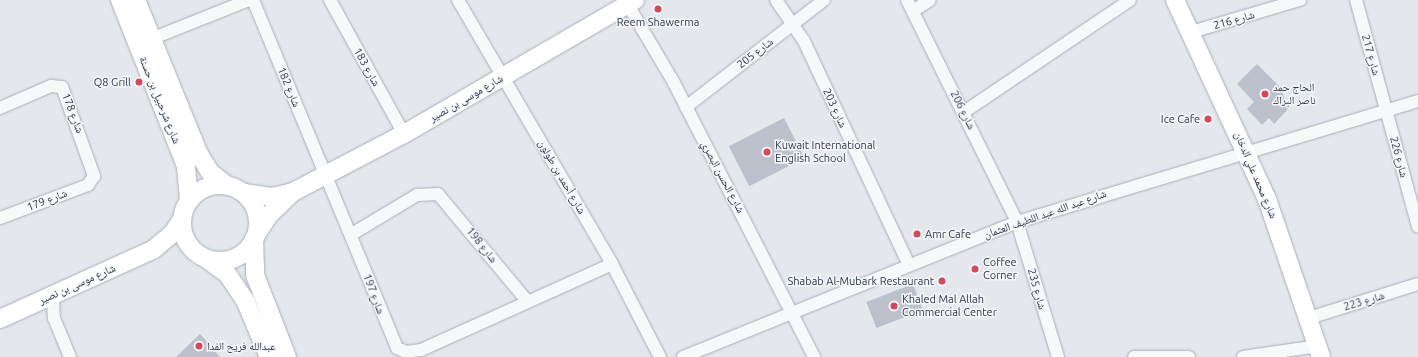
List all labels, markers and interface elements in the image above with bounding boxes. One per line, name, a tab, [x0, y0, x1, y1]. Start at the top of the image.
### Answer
marker: Reem Shawerma	[653, 4, 663, 14]
street label: شارع 216	[1212, 8, 1256, 32]
place label: Reem Shawerma	[617, 15, 699, 29]
street label: شارع 217	[1359, 33, 1383, 77]
street label: شارع 205	[734, 35, 776, 71]
street label: شارع 183	[351, 45, 383, 89]
street label: شارع شرحبيل بن حسنة	[137, 55, 183, 145]
street label: شارع 182	[275, 65, 303, 109]
street label: شارع موسى بن نصير	[427, 72, 505, 124]
place label: Q8 Grill	[94, 75, 131, 89]
marker: Q8 Grill	[134, 77, 144, 87]
place label: الحاج حمد ناصر البراك	[1273, 81, 1316, 107]
street label: شارع 203	[820, 86, 850, 130]
street label: شارع 206	[948, 88, 978, 132]
marker: الحاج حمد ناصر البراك	[1260, 89, 1270, 99]
street label: شارع 178	[59, 91, 87, 135]
place label: Ice Cafe	[1161, 112, 1200, 126]
marker: Ice Cafe	[1203, 114, 1213, 124]
street label: شارع محمد علي الدخان	[1232, 130, 1280, 220]
street label: شارع 226	[1387, 135, 1411, 179]
street label: شارع أحمد بن طولون	[535, 137, 589, 217]
street label: شارع الحسن البصري	[698, 139, 748, 215]
place label: Kuwait International English School	[775, 139, 875, 165]
marker: Kuwait International English School	[762, 147, 772, 157]
street label: شارع 179	[25, 186, 69, 214]
street label: شارع عبد الله عبد اللطيف العثمان	[982, 187, 1108, 241]
street label: شارع 198	[464, 225, 500, 265]
place label: Amr Cafe	[925, 227, 971, 241]
marker: Amr Cafe	[912, 229, 922, 239]
place label: Coffee Corner	[983, 256, 1017, 282]
street label: شارع موسى بن نصير	[36, 261, 118, 307]
marker: Coffee Corner	[970, 264, 980, 274]
street label: شارع 235	[1025, 267, 1049, 311]
street label: شارع 197	[360, 272, 388, 316]
place label: Shabab Al-Mubark Restaurant	[788, 274, 934, 288]
marker: Shabab Al-Mubark Restaurant	[937, 276, 947, 286]
street label: شارع 223	[1342, 289, 1386, 313]
place label: Khaled Mal Allah Commercial Center	[902, 293, 997, 319]
marker: Khaled Mal Allah Commercial Center	[889, 301, 899, 311]
place label: عبدالله فريح الفدا	[207, 339, 276, 353]
marker: عبدالله فريح الفدا	[194, 341, 204, 351]

